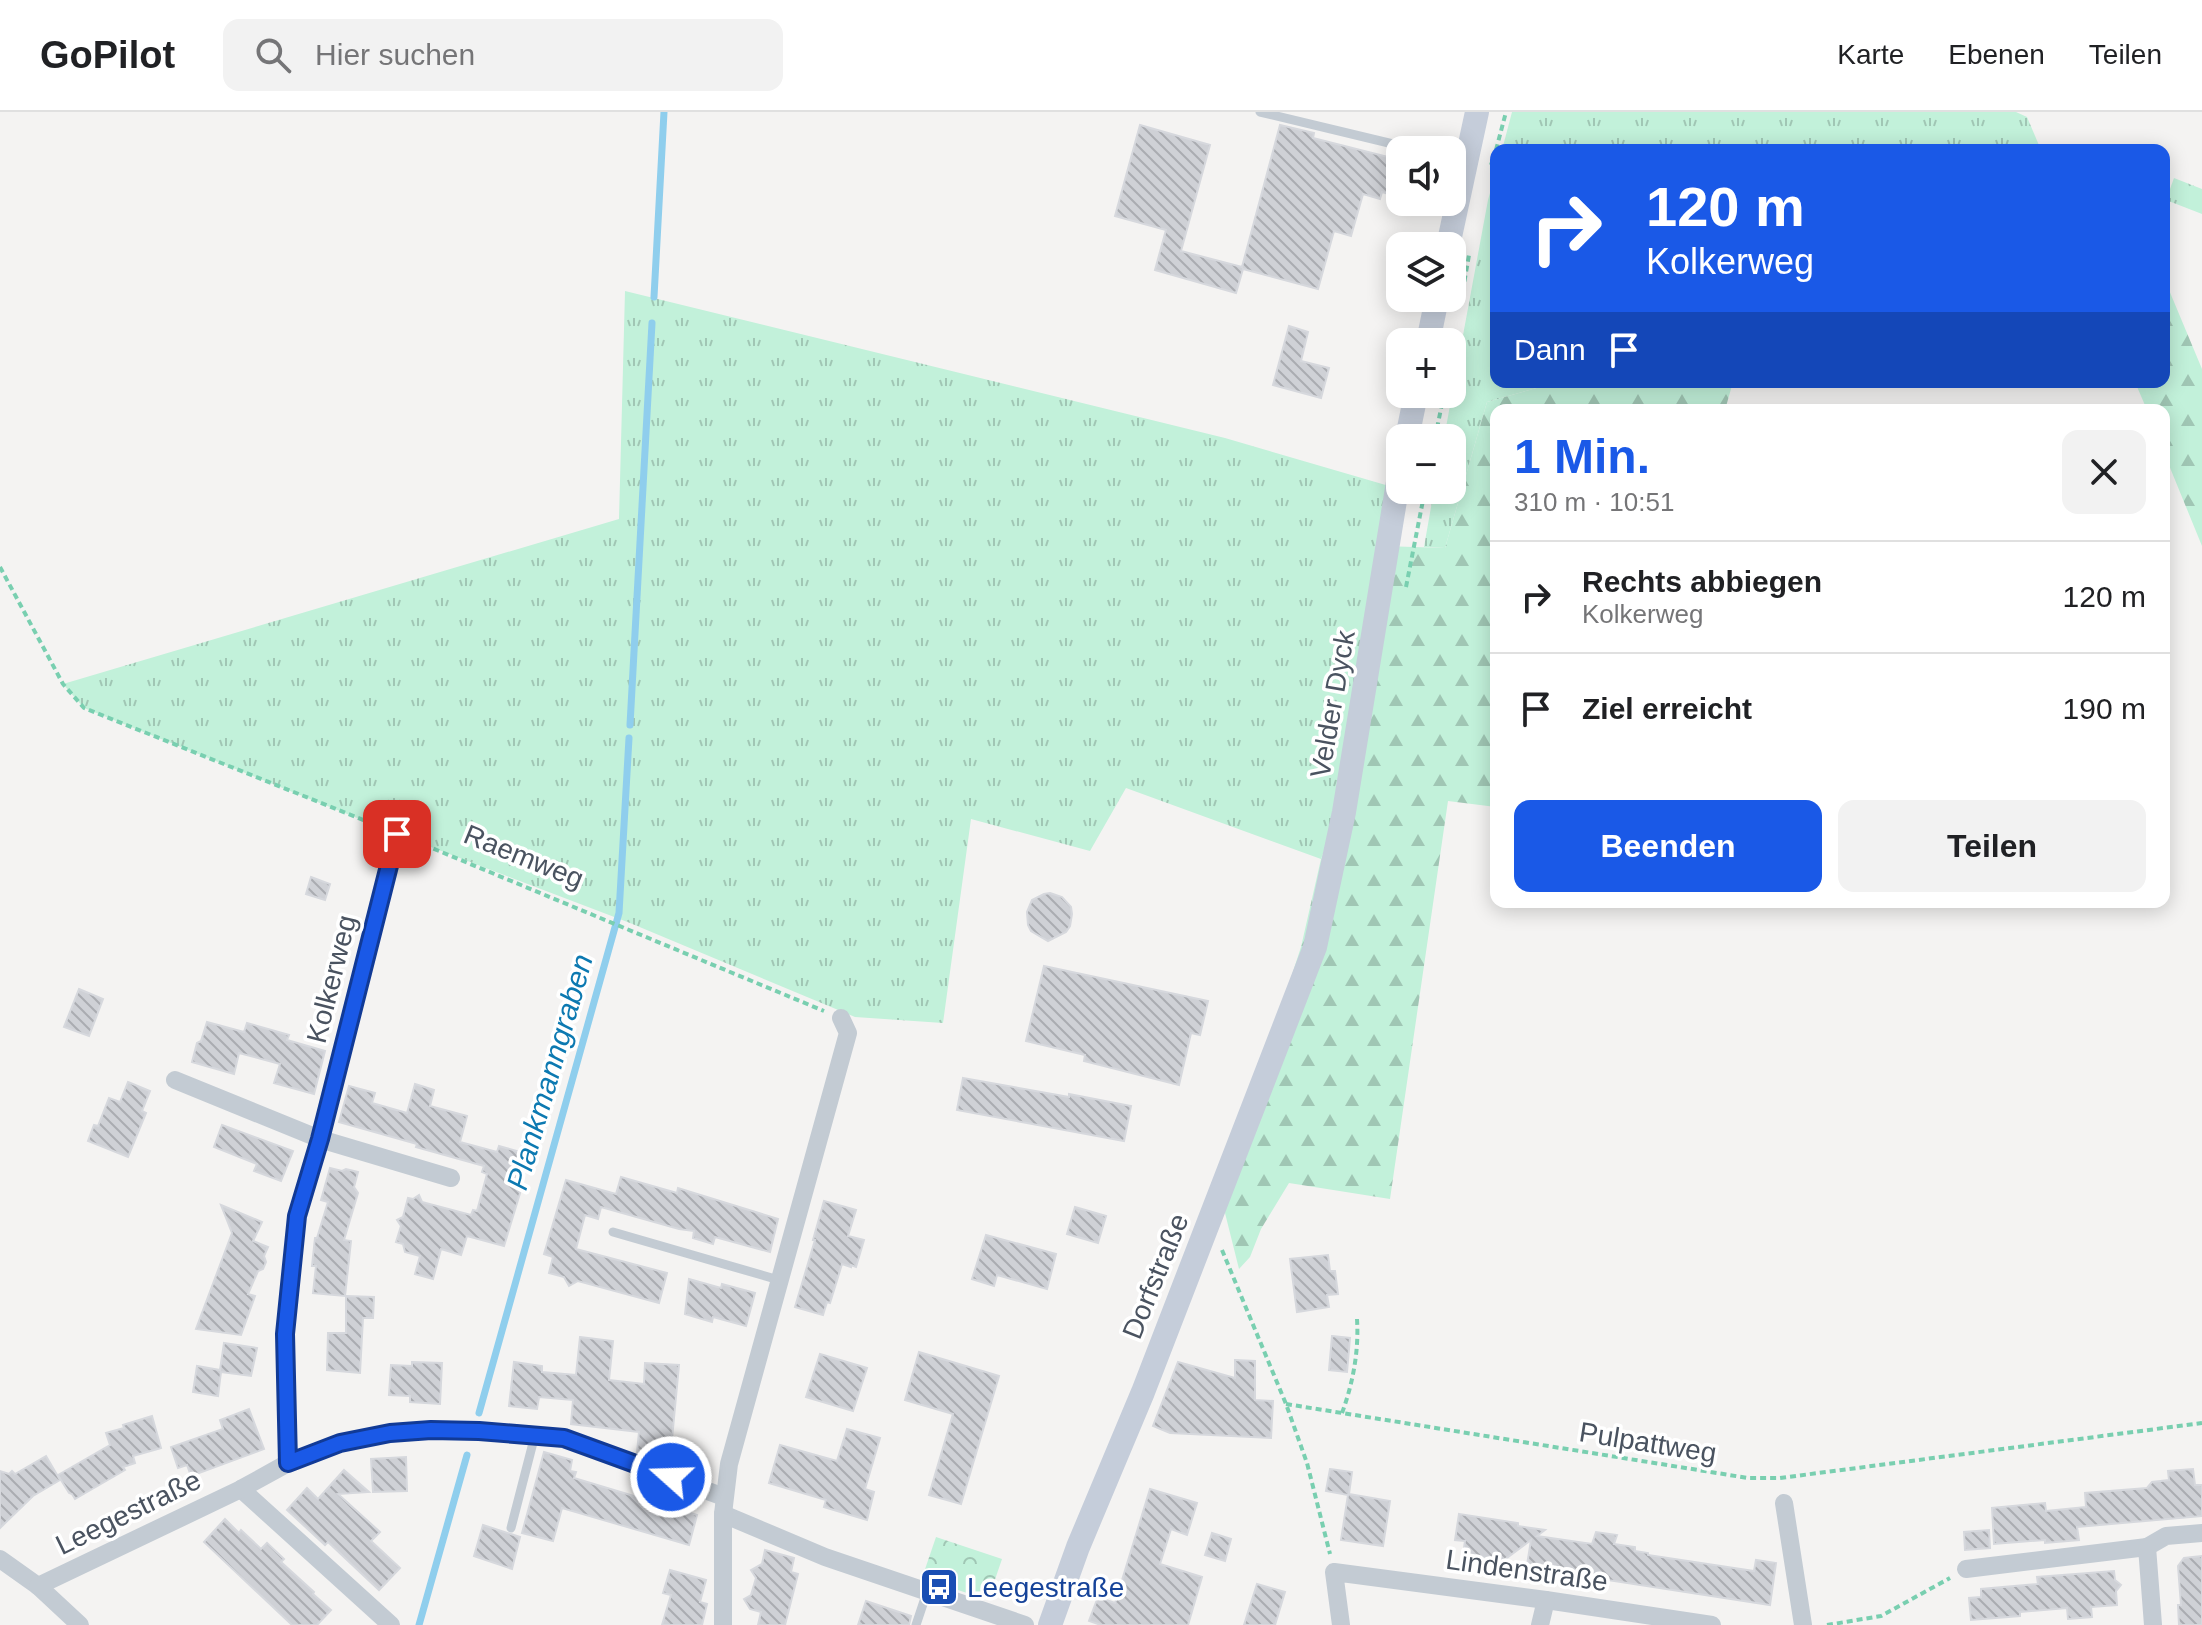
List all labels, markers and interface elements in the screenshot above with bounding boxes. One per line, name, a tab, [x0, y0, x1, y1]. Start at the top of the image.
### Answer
search box	[223, 19, 783, 91]
icon: search	[251, 33, 295, 77]
text: GoPilot	[40, 34, 175, 76]
text: Hier suchen	[315, 38, 475, 71]
text: Karte	[1837, 39, 1904, 70]
text: Ebenen	[1948, 39, 2045, 70]
text: Teilen	[2089, 39, 2162, 70]
map controls	[1386, 136, 1466, 504]
button: sound	[1386, 136, 1466, 216]
text: 120 m	[1646, 175, 1805, 238]
icon: right	[1514, 176, 1618, 280]
button: layers	[1386, 232, 1466, 312]
text: Kolkerweg	[1646, 241, 1814, 282]
button: +	[1386, 328, 1466, 408]
icon: arrive	[1602, 328, 1646, 372]
text: Dann	[1514, 333, 1586, 366]
button: −	[1386, 424, 1466, 504]
text: 1 Min.	[1514, 430, 1650, 483]
button: close	[2062, 430, 2146, 514]
text: 310 m · 10:51	[1514, 487, 1674, 517]
text: Rechts abbiegen	[1582, 565, 1822, 598]
icon: right	[1514, 575, 1558, 619]
text: 120 m	[2063, 580, 2146, 613]
text: Kolkerweg	[1582, 599, 1703, 629]
street label: Velder Dyck	[1304, 627, 1361, 780]
icon: arrive	[1514, 687, 1558, 731]
text: Ziel erreicht	[1582, 692, 1752, 725]
text: 190 m	[2063, 692, 2146, 725]
pin	[363, 800, 431, 868]
button: Beenden	[1514, 800, 1822, 892]
button: Teilen	[1838, 800, 2146, 892]
icon: arrive	[375, 812, 419, 856]
street label: Raemweg	[460, 818, 588, 894]
street label: Kolkerweg	[301, 912, 362, 1046]
water label: Plankmanngraben	[500, 950, 599, 1193]
street label: Dorfstraße	[1116, 1209, 1195, 1343]
street label: Pulpattweg	[1577, 1416, 1719, 1469]
position arrow	[629, 1435, 713, 1519]
street label: Leegestraße	[51, 1464, 206, 1561]
street label: Lindenstraße	[1444, 1544, 1610, 1597]
bus stop icon: Leegestraße	[918, 1566, 960, 1608]
place label: Leegestraße	[967, 1572, 1124, 1603]

